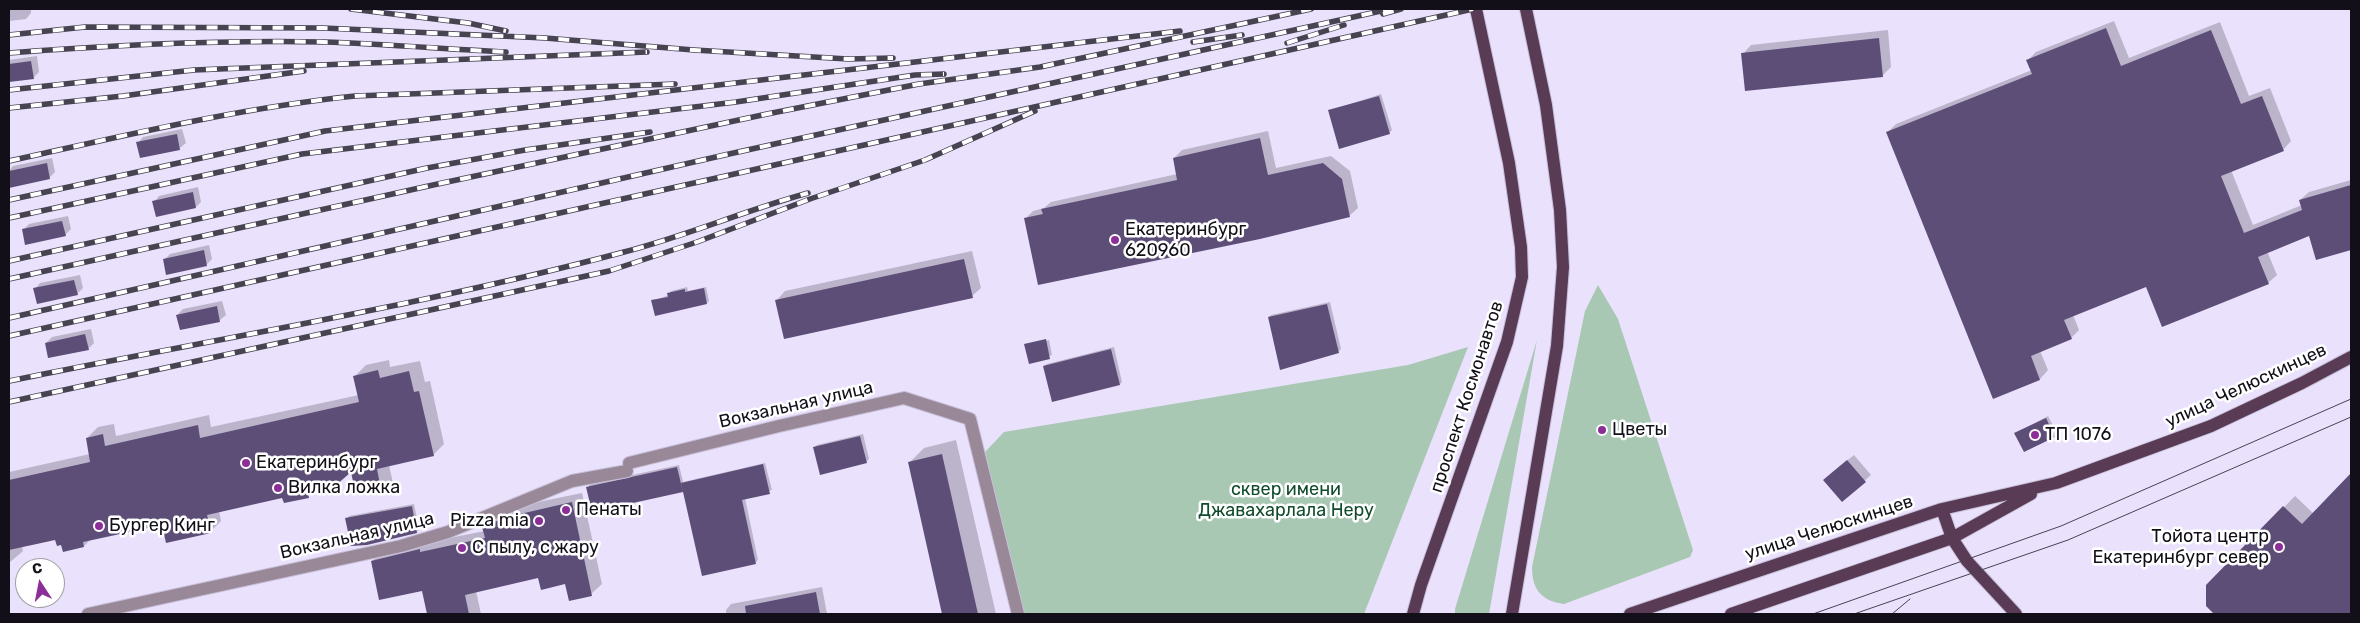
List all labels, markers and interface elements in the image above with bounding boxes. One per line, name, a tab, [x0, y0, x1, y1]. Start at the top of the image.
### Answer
place label: Екатеринбург 620960	[1125, 219, 1246, 262]
marker: Екатеринбург 620960	[1109, 234, 1121, 246]
street label: проспект Космонавтов	[1426, 298, 1508, 496]
street label: улица Челюскинцев	[2162, 339, 2330, 433]
street label: Вокзальная улица	[717, 377, 875, 433]
place label: Цветы	[1612, 419, 1667, 441]
marker: Цветы	[1596, 424, 1608, 436]
place label: ТП 1076	[2045, 424, 2111, 446]
marker: ТП 1076	[2029, 429, 2041, 441]
place label: Екатеринбург	[256, 452, 377, 474]
marker: Екатеринбург	[240, 457, 252, 469]
place label: Вилка ложка	[288, 477, 400, 499]
park label: сквер имени Джавахарлала Неру	[1198, 479, 1374, 522]
marker: Вилка ложка	[272, 482, 284, 494]
street label: улица Челюскинцев	[1742, 491, 1916, 565]
place label: Пенаты	[576, 499, 642, 521]
marker: Пенаты	[560, 504, 572, 516]
street label: Вокзальная улица	[278, 508, 436, 564]
place label: Pizza mia	[450, 510, 529, 532]
place label: Бургер Кинг	[109, 515, 215, 537]
marker: Pizza mia	[533, 515, 545, 527]
marker: Бургер Кинг	[93, 520, 105, 532]
place label: Тойота центр Екатеринбург север	[2092, 526, 2269, 568]
place label: С пылу, с жару	[472, 537, 599, 559]
marker: Тойота центр Екатеринбург север	[2273, 541, 2285, 553]
marker: С пылу, с жару	[456, 542, 468, 554]
north arrow	[15, 558, 65, 608]
text: С	[31, 559, 44, 578]

